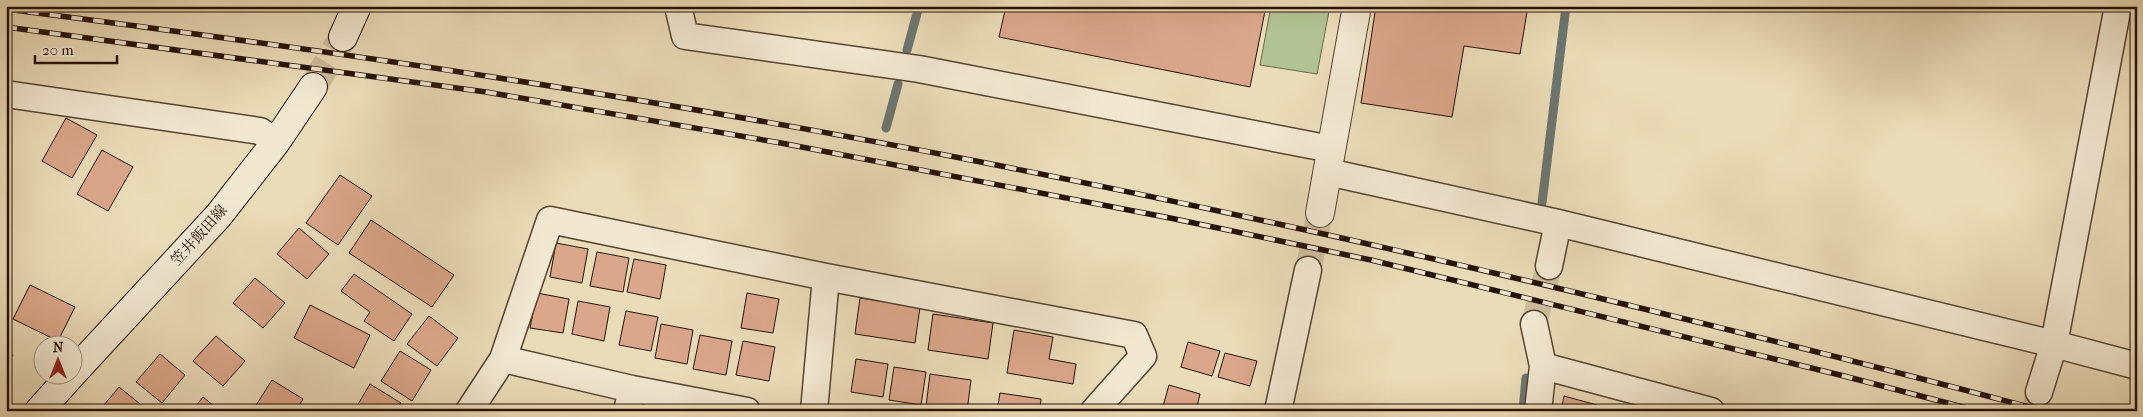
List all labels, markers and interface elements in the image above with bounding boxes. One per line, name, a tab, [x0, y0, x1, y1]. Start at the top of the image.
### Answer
scale bar	[35, 32, 118, 64]
text: 20 m	[42, 41, 74, 59]
street label: 笠井飯田線	[167, 201, 231, 269]
north arrow	[32, 334, 82, 384]
text: N	[53, 339, 64, 356]

